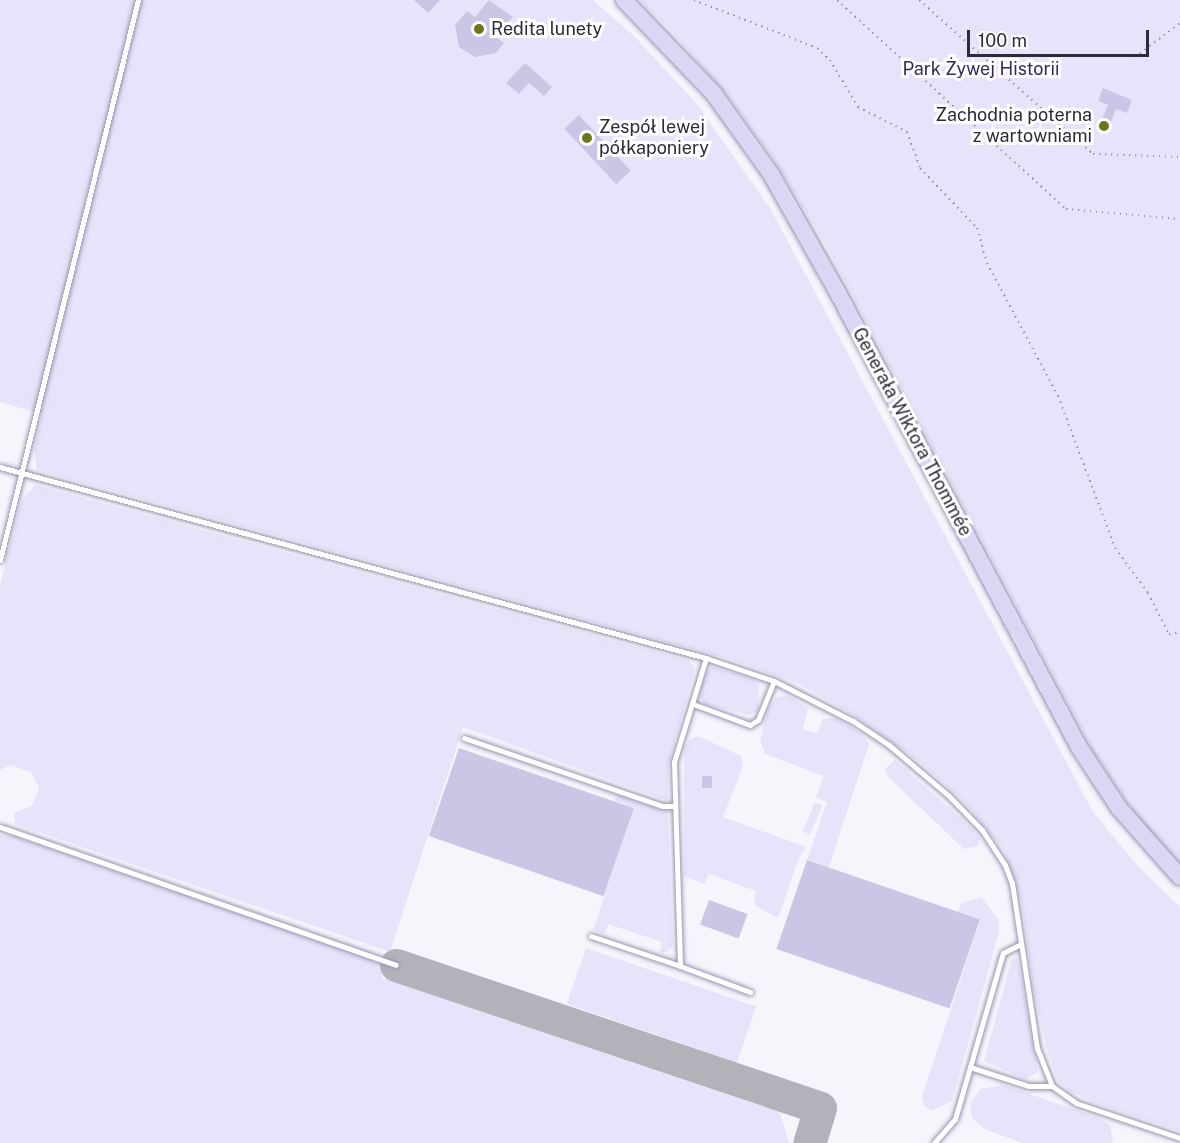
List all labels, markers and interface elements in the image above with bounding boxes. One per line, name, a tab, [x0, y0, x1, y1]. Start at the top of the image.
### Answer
place label: Redita lunety	[491, 18, 602, 40]
scale bar	[970, 18, 1152, 56]
marker: Redita lunety	[472, 22, 486, 36]
text: 100 m	[978, 30, 1027, 51]
park label: Park Żywej Historii	[902, 58, 1060, 80]
place label: Zachodnia poterna z wartowniami	[935, 105, 1092, 148]
place label: Zespół lewej półkaponiery	[599, 117, 709, 160]
marker: Zachodnia poterna z wartowniami	[1097, 119, 1111, 133]
marker: Zespół lewej półkaponiery	[580, 131, 594, 145]
street label: Generała Wiktora Thommée	[848, 324, 976, 540]

